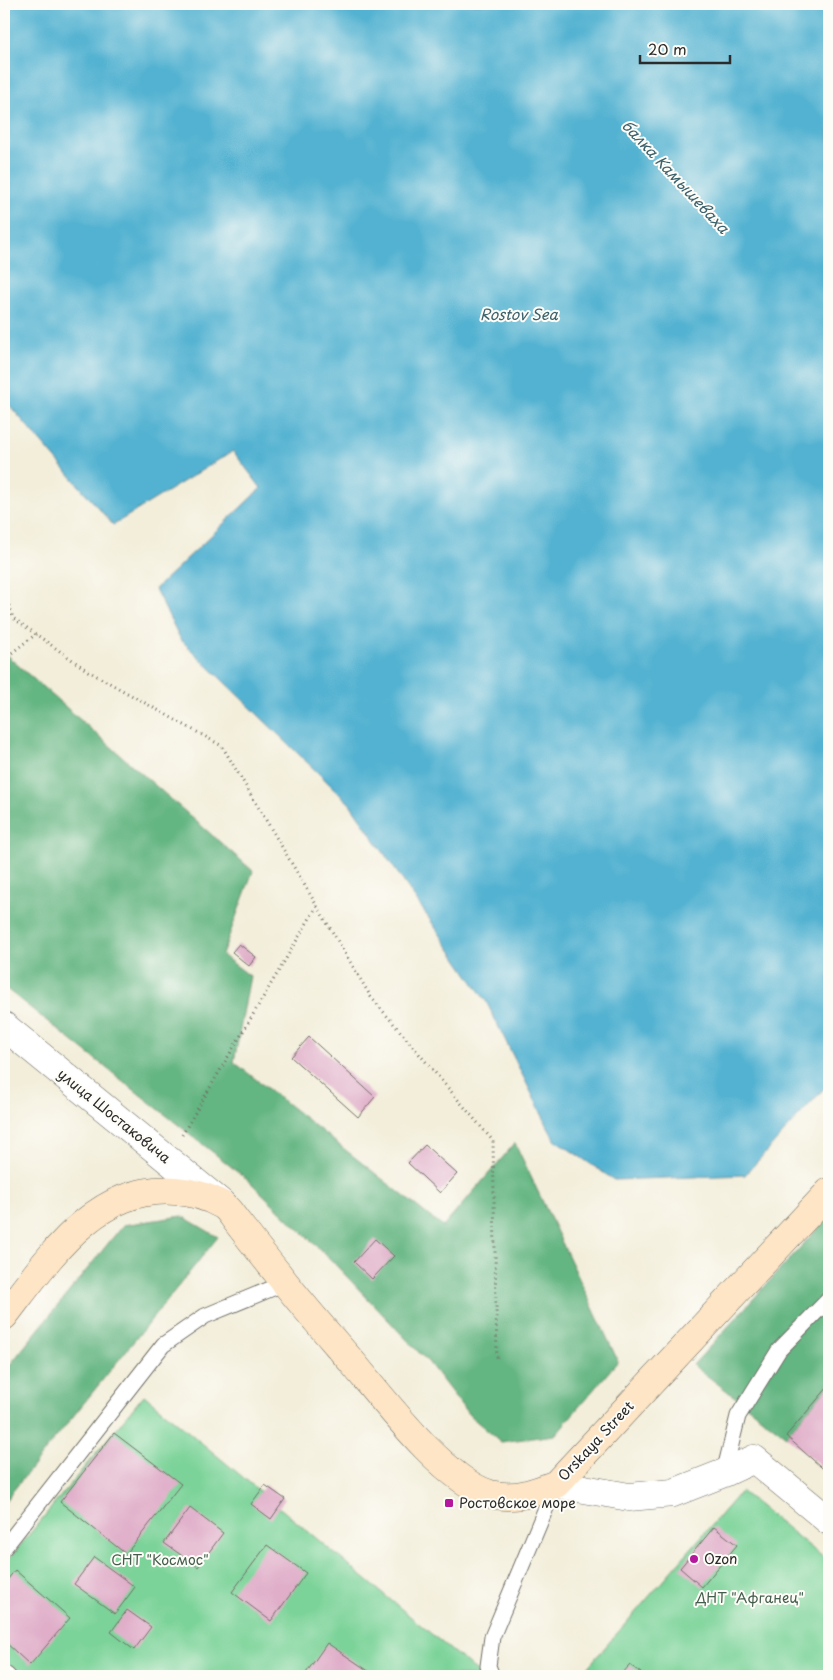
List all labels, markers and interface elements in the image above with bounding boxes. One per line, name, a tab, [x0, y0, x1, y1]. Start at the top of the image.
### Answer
scale bar	[640, 32, 730, 64]
text: 20 m	[648, 37, 687, 60]
water label: балка Камышеваха	[617, 114, 735, 238]
water label: Rostov Sea	[480, 302, 559, 325]
street label: улица Шостаковича	[53, 1063, 176, 1168]
street label: Orskaya Street	[553, 1396, 639, 1486]
place label: Ростовское море	[459, 1492, 576, 1513]
marker: Ростовское море	[443, 1497, 455, 1509]
place label: Ozon	[704, 1548, 737, 1569]
park label: СНТ "Космос"	[111, 1549, 209, 1570]
marker: Ozon	[688, 1553, 700, 1565]
park label: ДНТ "Афганец"	[695, 1587, 804, 1608]

